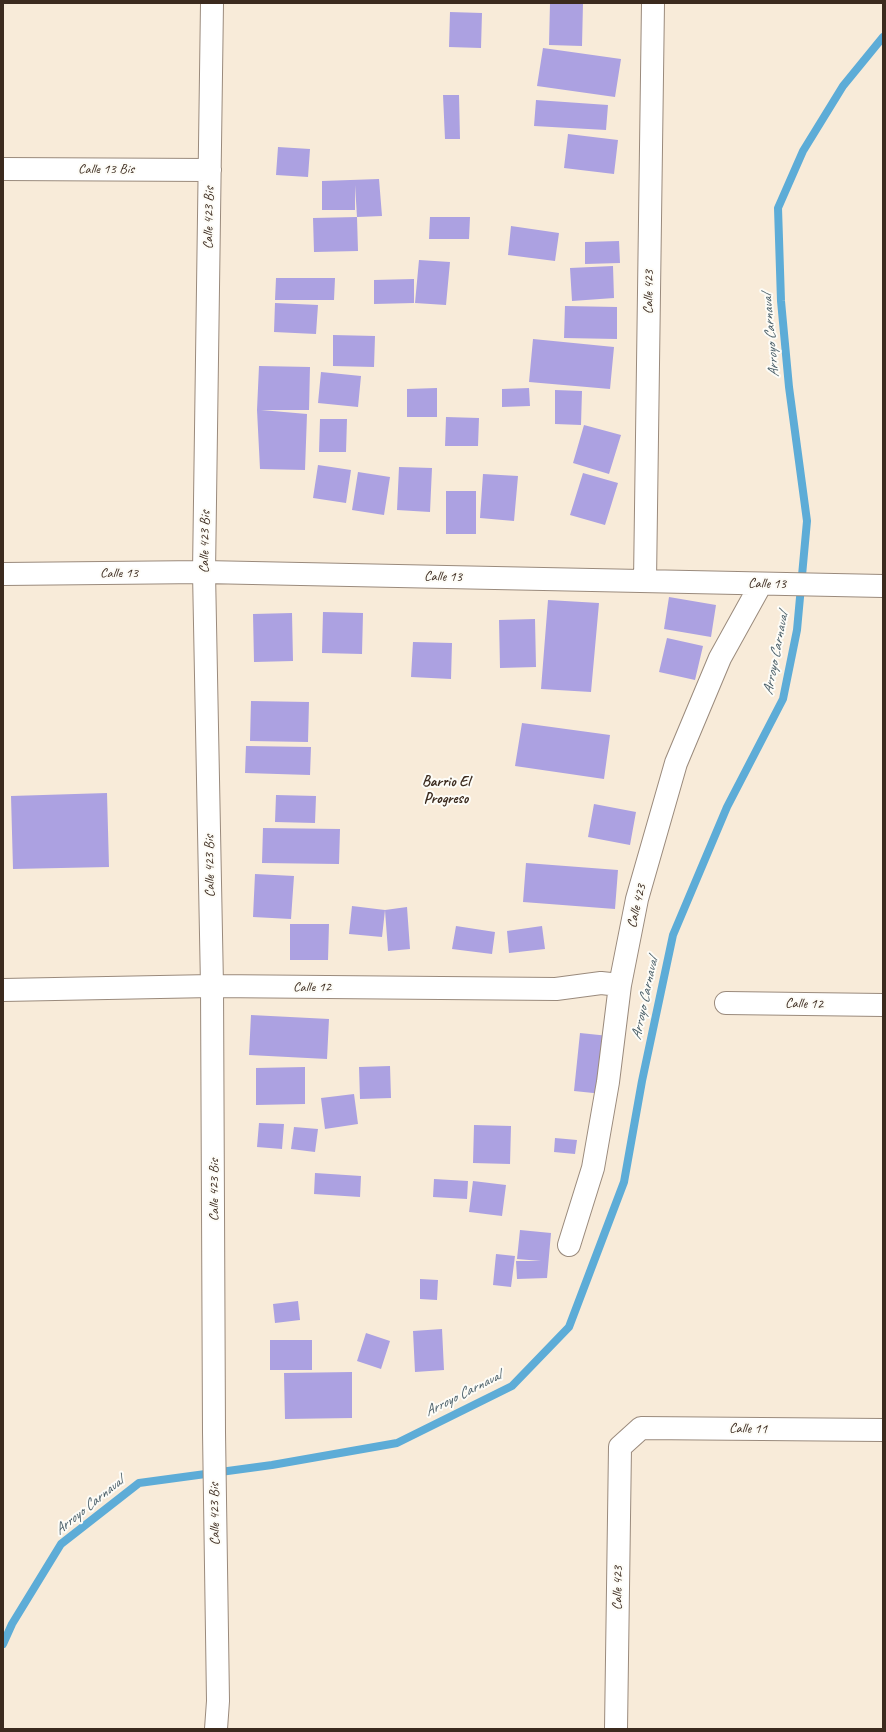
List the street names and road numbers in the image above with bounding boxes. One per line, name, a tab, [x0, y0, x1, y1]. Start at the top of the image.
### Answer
street label: Calle 13 Bis	[78, 161, 134, 177]
street label: Calle 423 Bis	[200, 187, 218, 249]
street label: Calle 423	[640, 270, 658, 314]
street label: Calle 423 Bis	[196, 511, 214, 573]
street label: Calle 13	[100, 565, 138, 581]
street label: Calle 13	[424, 568, 462, 586]
street label: Calle 13	[748, 575, 786, 593]
street label: Calle 423 Bis	[201, 835, 219, 897]
street label: Calle 423	[624, 883, 650, 929]
street label: Calle 12	[293, 979, 331, 995]
street label: Calle 12	[785, 995, 823, 1013]
street label: Calle 423 Bis	[206, 1159, 222, 1221]
street label: Calle 11	[729, 1420, 767, 1438]
street label: Calle 423 Bis	[206, 1483, 224, 1545]
street label: Calle 423	[609, 1566, 627, 1610]

